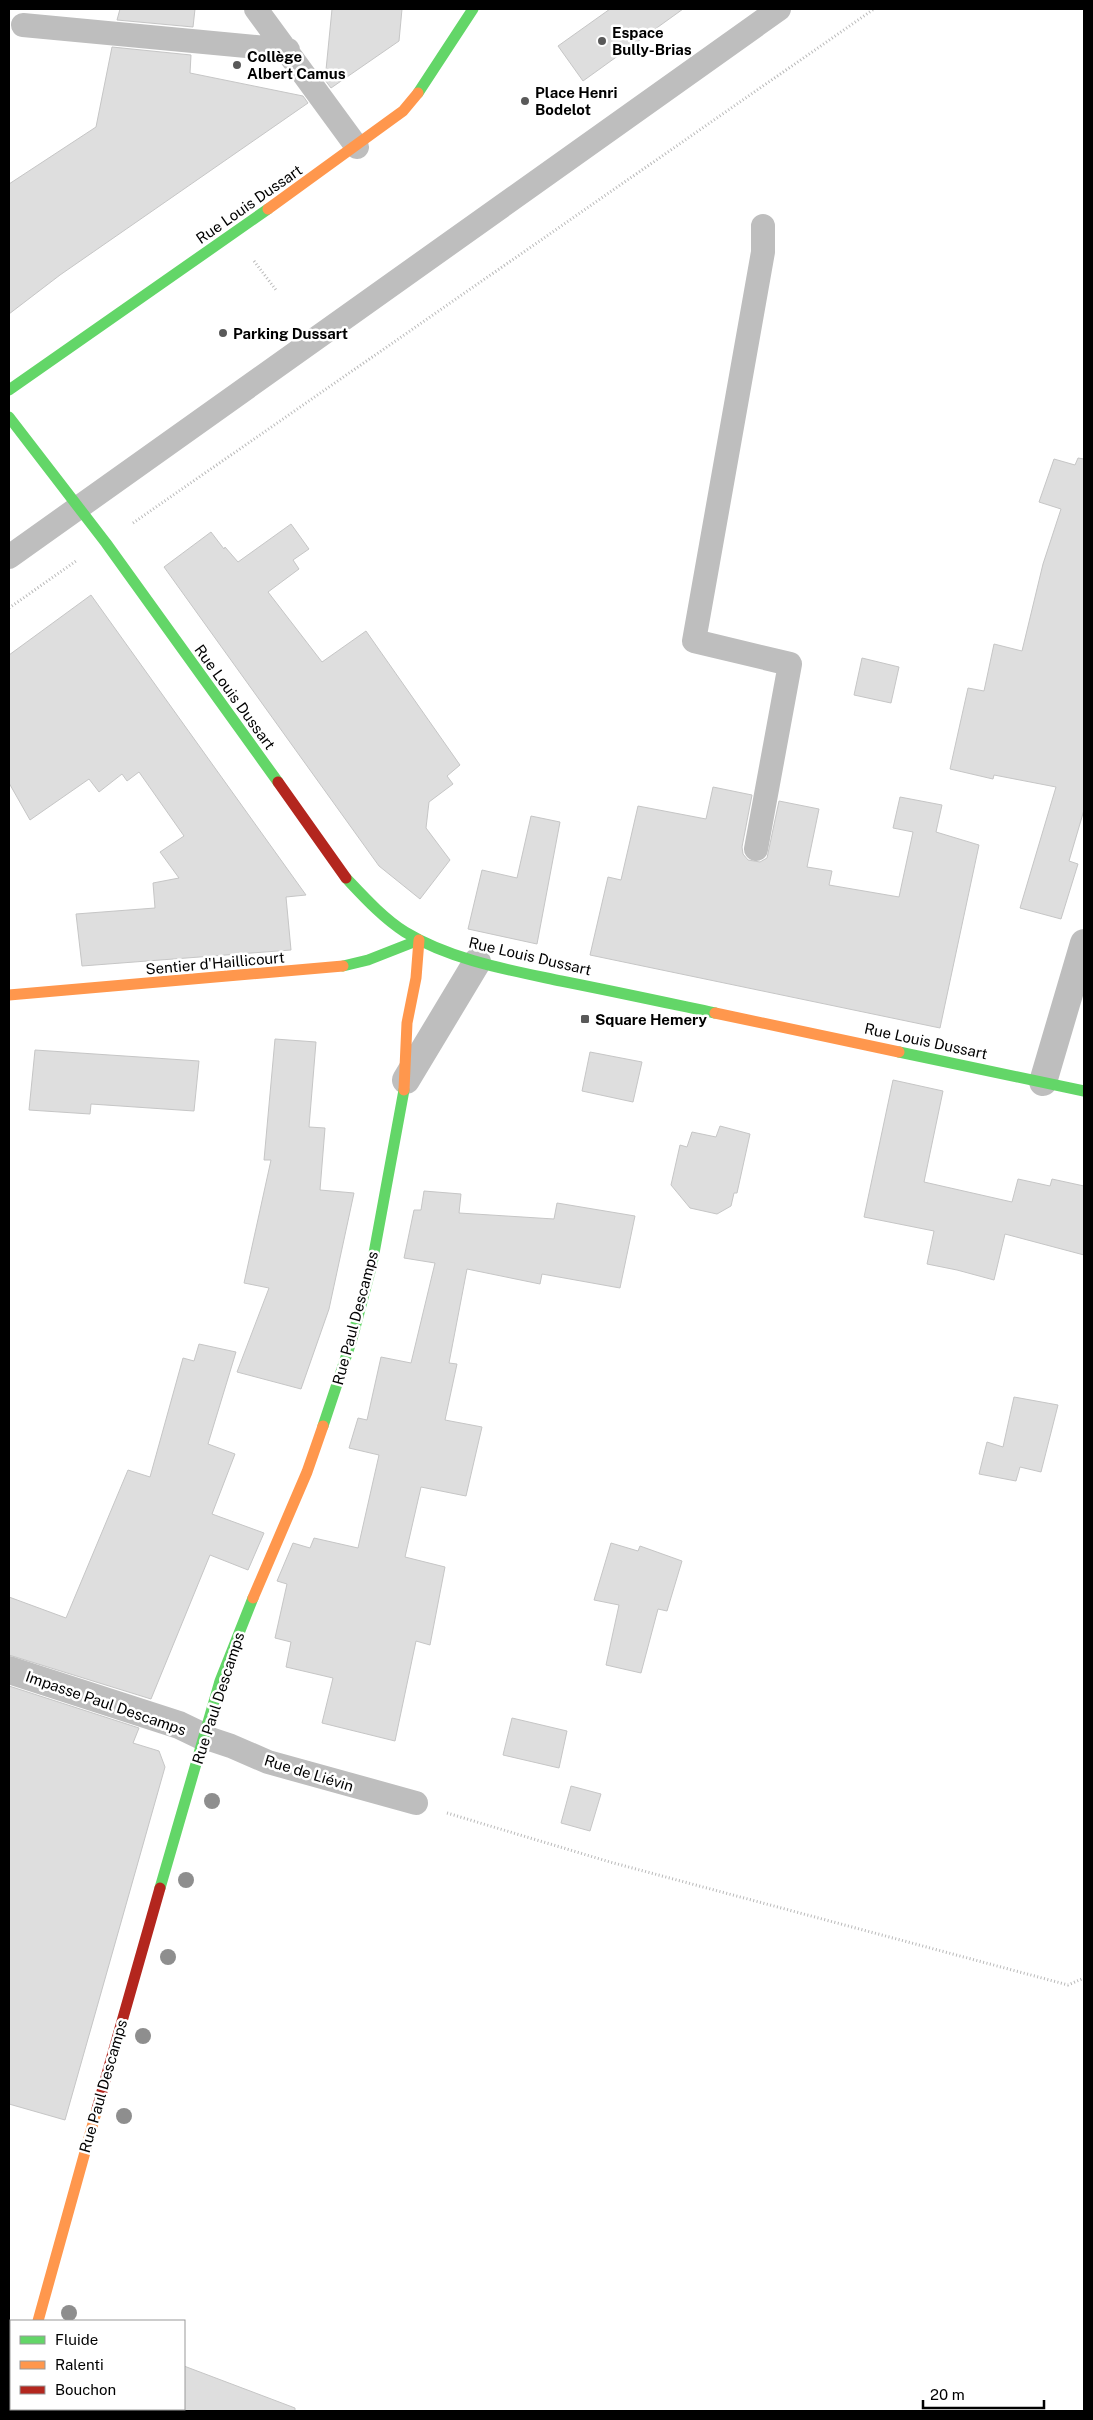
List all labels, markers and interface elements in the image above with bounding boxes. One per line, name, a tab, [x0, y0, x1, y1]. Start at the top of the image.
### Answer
place label: Espace Bully-Brias	[612, 24, 692, 58]
marker: Espace Bully-Brias	[596, 35, 608, 47]
place label: Collège Albert Camus	[247, 48, 346, 82]
marker: Collège Albert Camus	[231, 59, 243, 71]
place label: Place Henri Bodelot	[535, 84, 617, 118]
marker: Place Henri Bodelot	[519, 95, 531, 107]
street label: Rue Louis Dussart	[193, 161, 305, 247]
place label: Parking Dussart	[233, 325, 348, 342]
marker: Parking Dussart	[217, 327, 229, 339]
street label: Rue Louis Dussart	[191, 641, 279, 753]
street label: Rue Louis Dussart	[467, 934, 593, 978]
street label: Sentier d'Haillicourt	[145, 948, 285, 978]
place label: Square Hemery	[595, 1011, 707, 1028]
marker: Square Hemery	[579, 1013, 591, 1025]
street label: Rue Louis Dussart	[863, 1020, 989, 1062]
street label: Rue Paul Descamps	[329, 1249, 381, 1387]
street label: Rue Paul Descamps	[189, 1630, 247, 1766]
street label: Impasse Paul Descamps	[24, 1668, 188, 1738]
street label: Rue de Liévin	[262, 1751, 356, 1795]
street label: Rue Paul Descamps	[76, 2017, 130, 2155]
legend	[10, 2320, 185, 2410]
text: Fluide	[55, 2331, 98, 2348]
text: Ralenti	[55, 2356, 104, 2373]
scale bar	[923, 2378, 1044, 2410]
text: Bouchon	[55, 2381, 116, 2398]
text: 20 m	[930, 2386, 965, 2403]

